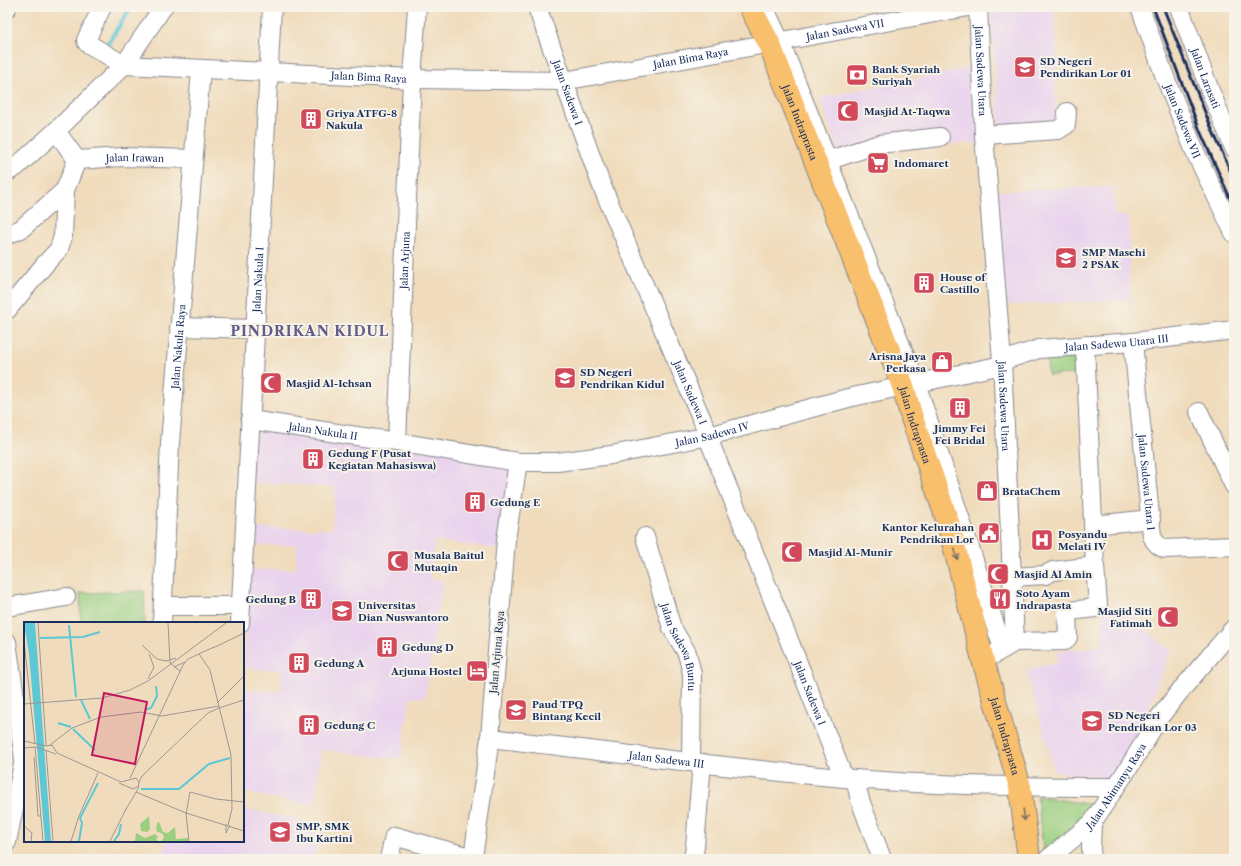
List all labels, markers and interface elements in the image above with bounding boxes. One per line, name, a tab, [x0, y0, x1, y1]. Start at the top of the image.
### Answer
street label: Jalan Sadewa VII	[803, 16, 885, 43]
street label: Jalan Sadewa Utara	[972, 24, 990, 117]
street label: Jalan Bima Raya	[650, 44, 730, 71]
street label: Jalan Larasati	[1188, 44, 1223, 110]
school or university icon: SD Negeri Pendirikan Lor 01	[1012, 54, 1038, 80]
place label: SD Negeri Pendirikan Lor 01	[1040, 55, 1132, 80]
street label: Jalan Sadewa I	[550, 56, 586, 127]
bank icon: Bank Syariah Suriyah	[844, 62, 870, 88]
place label: Bank Syariah Suriyah	[872, 63, 940, 88]
street label: Jalan Bima Raya	[329, 68, 408, 85]
street label: Jalan Sadewa VII	[1161, 80, 1204, 161]
street label: Jalan Indraprasta	[779, 81, 821, 163]
mosque icon: Masjid At-Taqwa	[835, 98, 861, 124]
place label: Masjid At-Taqwa	[864, 105, 950, 118]
building icon: Griya ATFG-8 Nakula	[298, 106, 324, 132]
place label: Griya ATFG-8 Nakula	[326, 107, 397, 132]
street label: Jalan Irawan	[103, 150, 165, 165]
supermarket icon: Indomaret	[865, 150, 891, 176]
place label: Indomaret	[894, 157, 949, 170]
street label: Jalan Arjuna	[397, 230, 412, 291]
school or university icon: SMP Masehi 2 PSAK	[1053, 245, 1079, 271]
street label: Jalan Nakula I	[250, 246, 266, 315]
place label: SMP Masehi 2 PSAK	[1082, 246, 1146, 271]
building icon: House of Castillo	[911, 270, 937, 296]
place label: House of Castillo	[940, 271, 987, 296]
street label: Jalan Nakula Raya	[168, 303, 188, 391]
district label: PINDRIKAN KIDUL	[230, 322, 390, 340]
street label: Jalan Sadewa Utara III	[1062, 331, 1170, 354]
shop icon: Arisna Jaya Perkasa	[929, 349, 955, 375]
place label: Arisna Jaya Perkasa	[868, 350, 926, 375]
street label: Jalan Sadewa I	[670, 357, 710, 427]
street label: Jalan Sadewa Utara	[995, 359, 1013, 452]
school or university icon: SD Negeri Pendrikan Kidul	[552, 365, 578, 391]
place label: SD Negeri Pendrikan Kidul	[580, 366, 665, 391]
mosque icon: Masjid Al-Ichsan	[258, 370, 284, 396]
place label: Masjid Al-Ichsan	[286, 377, 372, 390]
street label: Jalan Indraprasta	[896, 383, 934, 466]
building icon: Jimmy Fei Fei Bridal	[947, 395, 973, 421]
street label: Jalan Nakula II	[286, 419, 359, 443]
street label: Jalan Sadewa IV	[672, 419, 751, 449]
place label: Jimmy Fei Fei Bridal	[932, 422, 986, 447]
street label: Jalan Sadewa Utara I	[1135, 432, 1158, 531]
building icon: Gedung F (Pusat Kegiatan Mahasiswa)	[300, 446, 326, 472]
place label: Gedung F (Pusat Kegiatan Mahasiswa)	[328, 447, 436, 472]
shop icon: BrataChem	[974, 478, 1000, 504]
place label: BrataChem	[1002, 485, 1061, 498]
building icon: Gedung E	[462, 489, 488, 515]
place label: Gedung E	[490, 496, 540, 509]
public building icon: Kantor Kelurahan Pendrikan Lor	[976, 520, 1002, 546]
place label: Kantor Kelurahan Pendrikan Lor	[882, 521, 974, 546]
hospital icon: Posyandu Melati IV	[1029, 527, 1055, 553]
place label: Posyandu Melati IV	[1058, 528, 1108, 553]
mosque icon: Masjid Al-Munir	[779, 539, 805, 565]
place label: Masjid Al-Munir	[808, 546, 893, 559]
one-way arrow	[953, 547, 961, 560]
mosque icon: Musala Baitul Mutaqin	[385, 548, 411, 574]
place label: Musala Baitul Mutaqin	[414, 549, 485, 574]
mosque icon: Masjid Al Amin	[985, 561, 1011, 587]
place label: Masjid Al Amin	[1014, 568, 1092, 581]
building icon: Gedung B	[298, 586, 324, 612]
restaurant icon: Soto Ayam Indrapasta	[987, 586, 1013, 612]
place label: Soto Ayam Indrapasta	[1016, 587, 1071, 612]
place label: Gedung B	[246, 593, 297, 606]
school or university icon: Universitas Dian Nuswantoro	[329, 598, 355, 624]
place label: Universitas Dian Nuswantoro	[358, 599, 449, 624]
street label: Jalan Sadewa Buntu	[658, 600, 699, 691]
mosque icon: Masjid Siti Fatimah	[1155, 604, 1181, 630]
place label: Masjid Siti Fatimah	[1097, 605, 1152, 630]
street label: Jalan Arjuna Raya	[487, 609, 507, 696]
inset map	[24, 622, 244, 842]
building icon: Gedung D	[374, 634, 400, 660]
place label: Gedung D	[402, 641, 454, 654]
building icon: Gedung A	[286, 650, 312, 676]
place label: Gedung A	[314, 657, 364, 670]
street label: Jalan Sadewa I	[791, 657, 829, 727]
hotel icon: Arjuna Hostel	[464, 658, 490, 684]
place label: Arjuna Hostel	[390, 665, 462, 678]
street label: Jalan Indraprasta	[987, 694, 1023, 777]
school or university icon: Paud TPQ Bintang Kecil	[503, 697, 529, 723]
place label: Paud TPQ Bintang Kecil	[532, 698, 602, 723]
school or university icon: SD Negeri Pendrikan Lor 03	[1079, 708, 1105, 734]
place label: SD Negeri Pendrikan Lor 03	[1108, 709, 1197, 734]
building icon: Gedung C	[296, 712, 322, 738]
place label: Gedung C	[324, 719, 375, 732]
street label: Jalan Abimanyu Raya	[1082, 740, 1149, 833]
street label: Jalan Sadewa III	[626, 748, 705, 770]
one-way arrow	[1020, 808, 1028, 821]
school or university icon: SMP, SMK Ibu Kartini	[267, 819, 293, 845]
place label: SMP, SMK Ibu Kartini	[296, 820, 353, 845]

